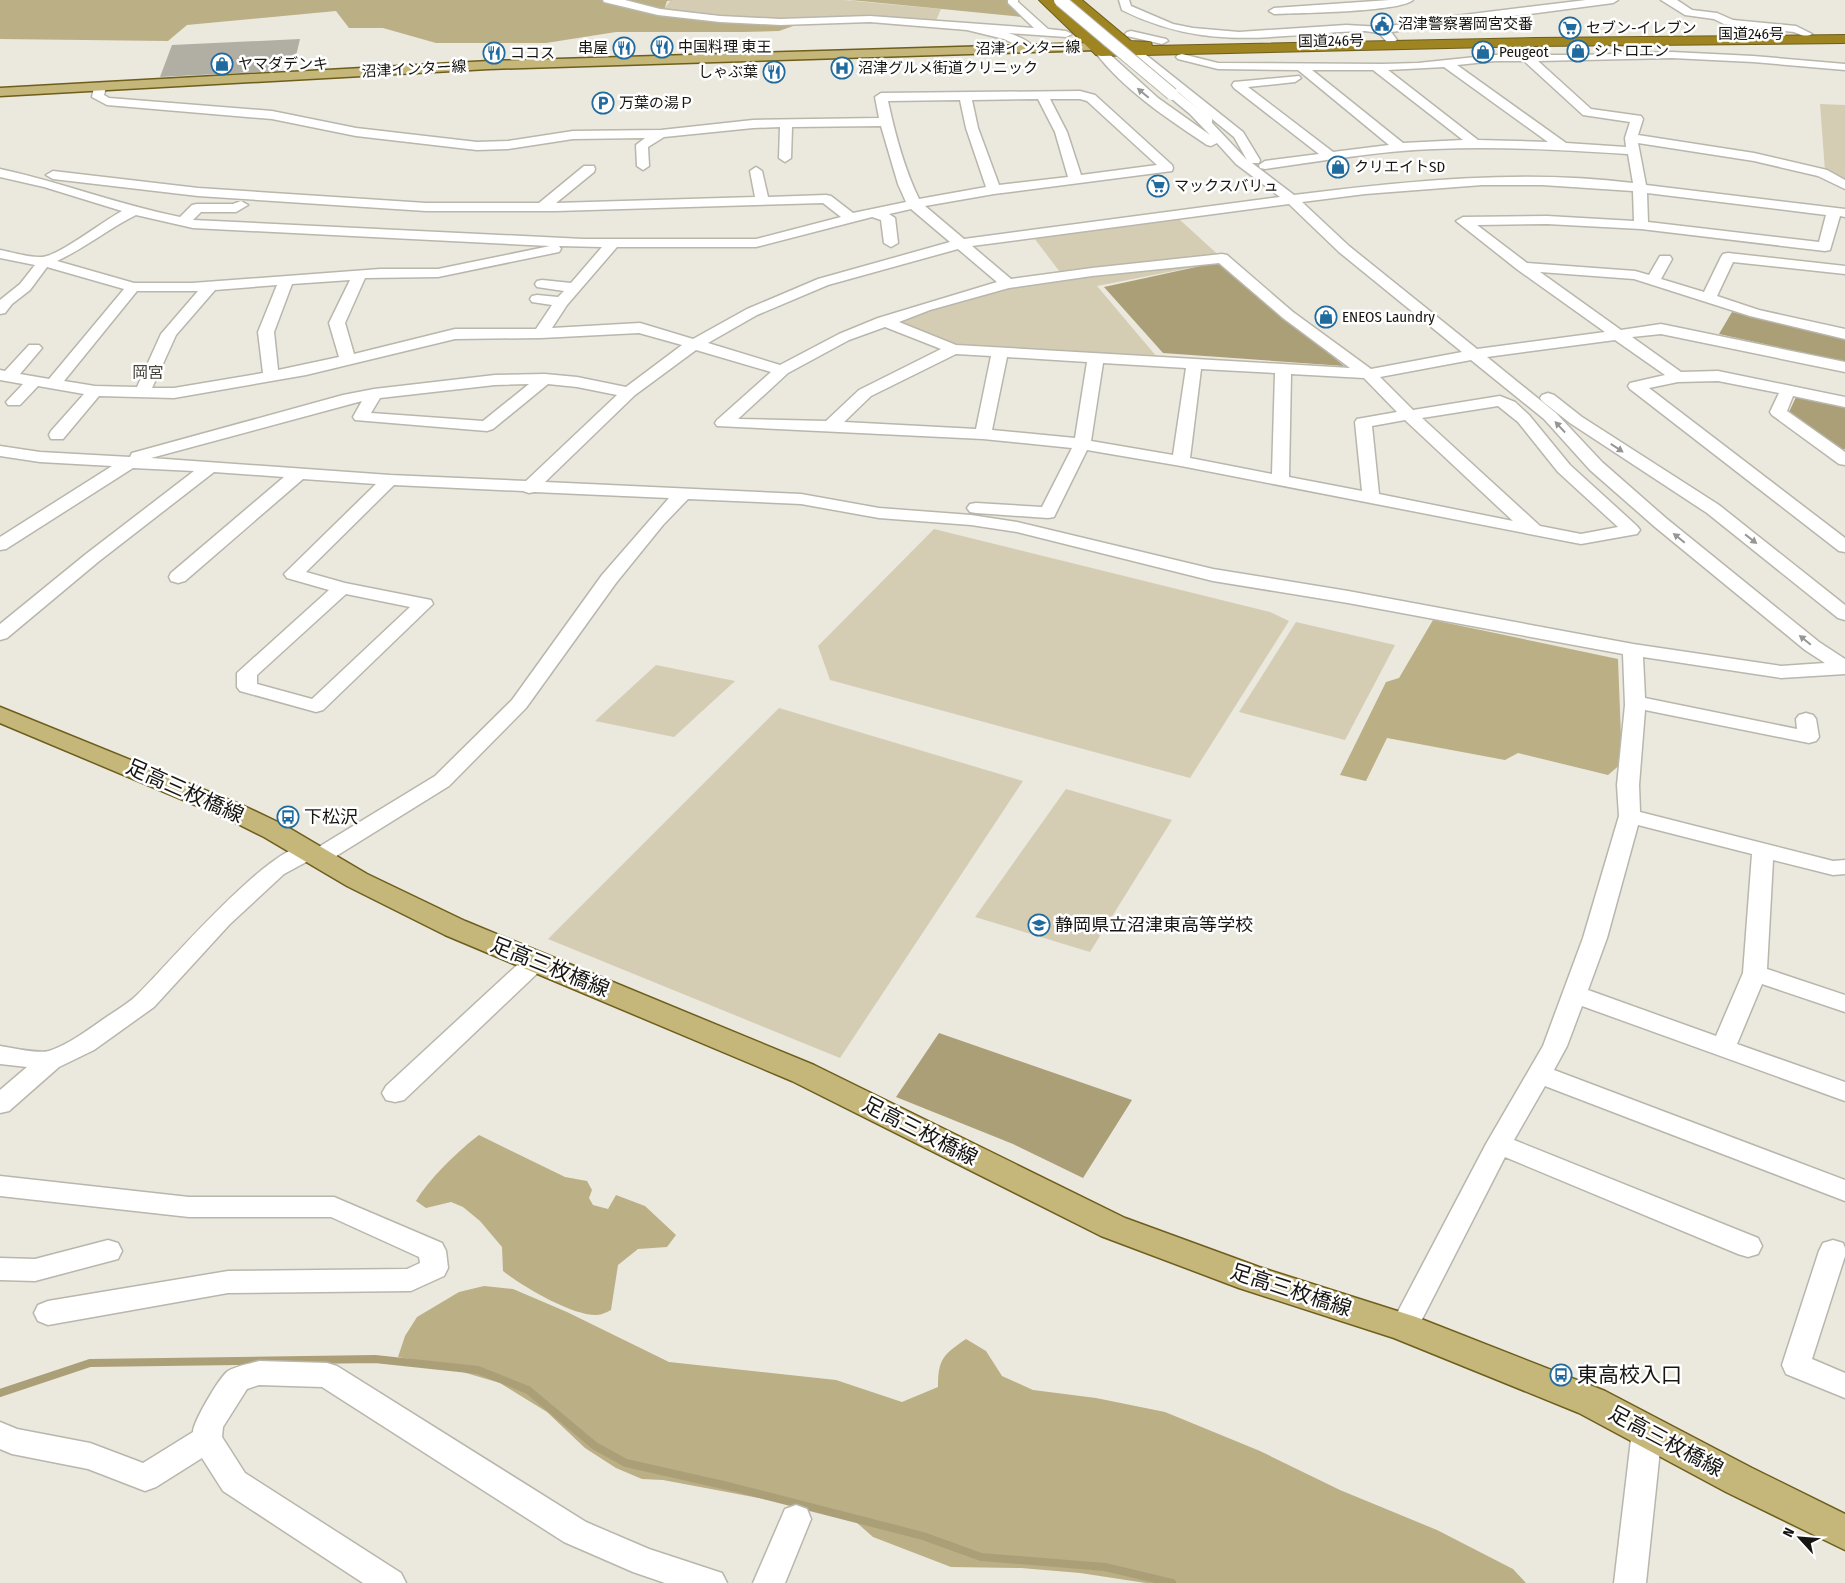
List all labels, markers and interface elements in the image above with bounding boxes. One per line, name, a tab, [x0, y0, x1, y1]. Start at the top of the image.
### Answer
public building icon: 沼津警察署岡宮交番	[1370, 12, 1394, 36]
place label: 沼津警察署岡宮交番	[1398, 15, 1533, 33]
supermarket icon: セブン-イレブン	[1558, 16, 1582, 40]
place label: セブン-イレブン	[1586, 19, 1697, 37]
street label: 国道246号	[1718, 25, 1784, 43]
street label: 国道246号	[1298, 31, 1364, 51]
restaurant icon: 中国料理 東王	[650, 35, 674, 59]
restaurant icon: 串屋	[612, 36, 636, 60]
place label: 中国料理 東王	[678, 38, 772, 56]
street label: 沼津インター線	[975, 38, 1081, 58]
place label: 串屋	[578, 39, 608, 57]
shop icon: シトロエン	[1566, 39, 1590, 63]
shop icon: Peugeot	[1471, 40, 1495, 64]
restaurant icon: ココス	[482, 41, 506, 65]
place label: シトロエン	[1594, 42, 1669, 60]
place label: Peugeot	[1499, 43, 1549, 61]
place label: ココス	[510, 44, 555, 62]
shop icon: ヤマダデンキ	[210, 52, 234, 76]
place label: ヤマダデンキ	[238, 55, 328, 73]
hospital icon: 沼津グルメ街道クリニック	[830, 56, 854, 80]
street label: 沼津インター線	[361, 57, 467, 81]
place label: 沼津グルメ街道クリニック	[858, 59, 1038, 77]
restaurant icon: しゃぶ葉	[762, 60, 786, 84]
place label: しゃぶ葉	[698, 63, 758, 81]
one-way arrow	[1137, 88, 1150, 99]
parking icon: 万葉の湯Ｐ	[591, 91, 615, 115]
place label: 万葉の湯Ｐ	[619, 94, 694, 112]
shop icon: クリエイトSD	[1326, 155, 1350, 179]
place label: クリエイトSD	[1354, 158, 1445, 176]
supermarket icon: マックスバリュ	[1146, 174, 1170, 198]
place label: マックスバリュ	[1174, 177, 1279, 195]
shop icon: ENEOS Laundry	[1314, 305, 1338, 329]
place label: ENEOS Laundry	[1342, 308, 1435, 326]
district label: 岡宮	[132, 363, 164, 382]
one-way arrow	[1554, 421, 1566, 433]
one-way arrow	[1611, 443, 1624, 453]
one-way arrow	[1673, 532, 1686, 543]
one-way arrow	[1745, 534, 1758, 545]
one-way arrow	[1799, 634, 1812, 645]
street label: 足高三枚橋線	[122, 753, 248, 829]
bus stop icon: 下松沢	[276, 805, 300, 829]
place label: 下松沢	[304, 806, 358, 828]
school or university icon: 静岡県立沼津東高等学校	[1027, 913, 1051, 937]
place label: 静岡県立沼津東高等学校	[1055, 914, 1253, 936]
street label: 足高三枚橋線	[487, 931, 613, 1003]
street label: 足高三枚橋線	[858, 1091, 982, 1171]
street label: 足高三枚橋線	[1227, 1258, 1355, 1322]
place label: 東高校入口	[1577, 1362, 1682, 1388]
bus stop icon: 東高校入口	[1549, 1363, 1573, 1387]
street label: 足高三枚橋線	[1604, 1400, 1728, 1482]
north arrow	[1775, 1513, 1825, 1563]
text: N	[1779, 1525, 1798, 1540]

